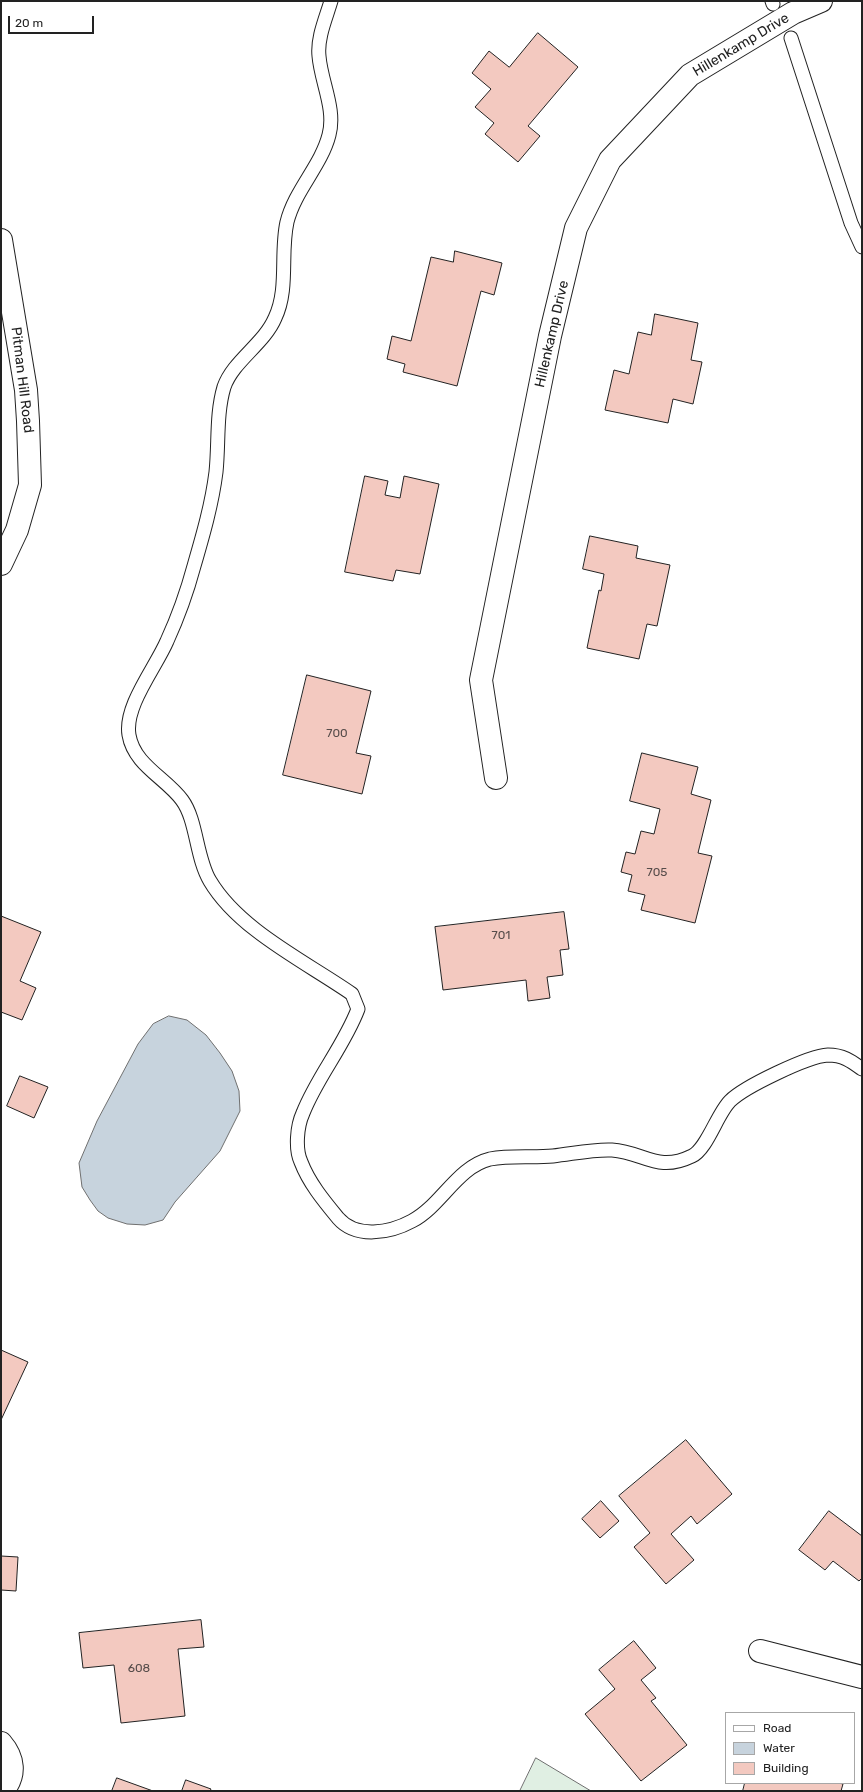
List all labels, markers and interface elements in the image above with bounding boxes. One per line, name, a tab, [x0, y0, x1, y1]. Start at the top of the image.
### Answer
scale bar	[10, 8, 96, 34]
street label: Hillenkamp Drive	[690, 10, 792, 80]
text: 20 m	[15, 16, 43, 30]
street label: Hillenkamp Drive	[532, 279, 572, 389]
street label: Pitman Hill Road	[7, 326, 37, 434]
house number: 700	[326, 727, 348, 741]
house number: 705	[647, 866, 667, 880]
house number: 701	[492, 929, 510, 943]
house number: 608	[128, 1662, 150, 1676]
legend	[725, 1712, 855, 1784]
text: Road	[763, 1721, 791, 1735]
text: Water	[763, 1741, 795, 1755]
text: Building	[763, 1761, 809, 1775]

